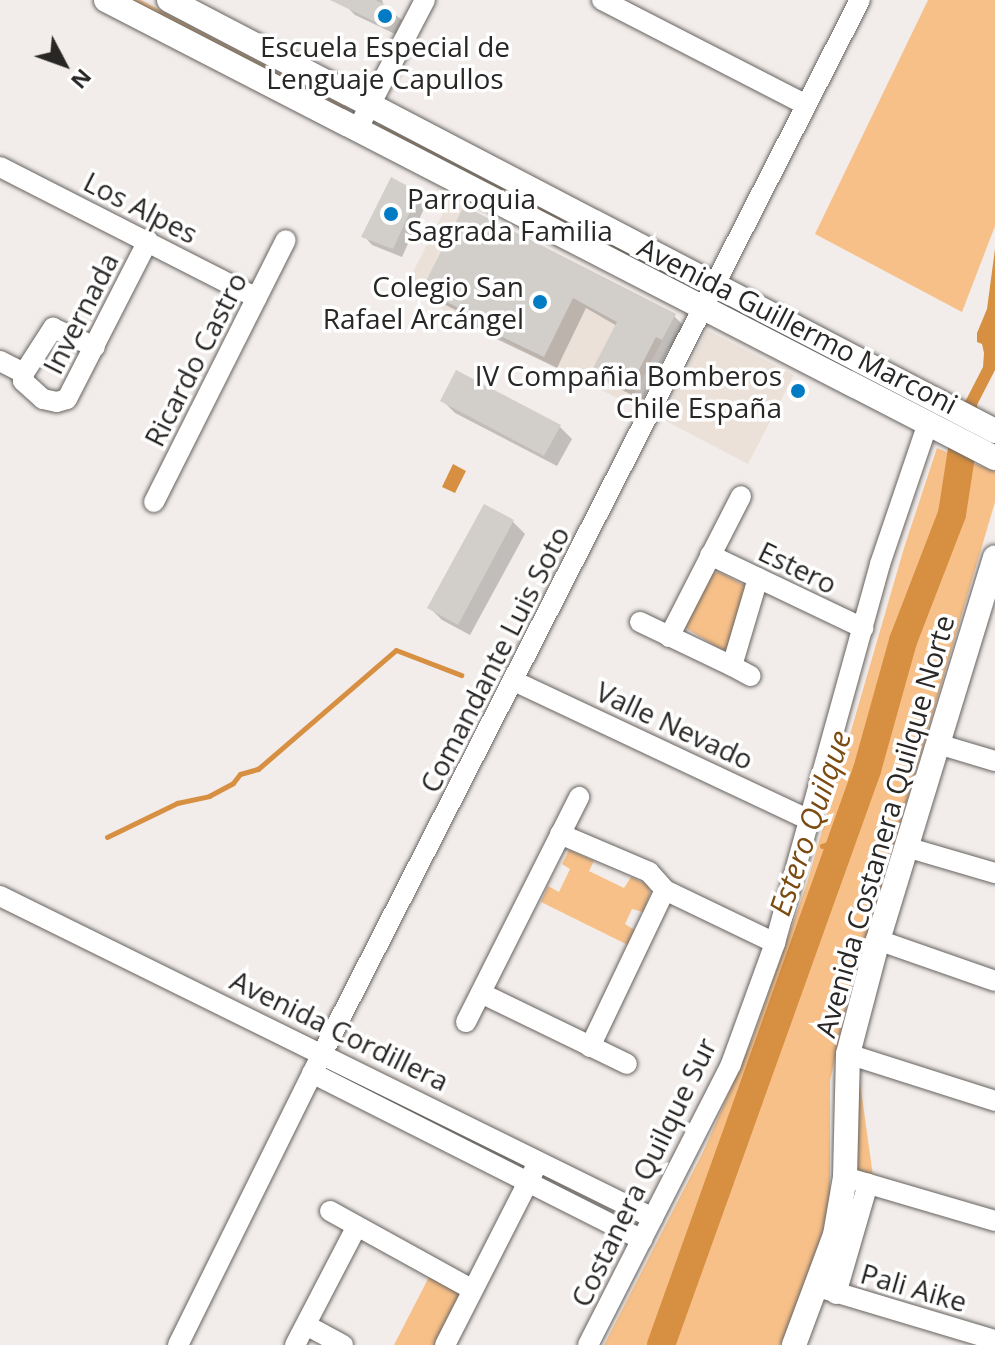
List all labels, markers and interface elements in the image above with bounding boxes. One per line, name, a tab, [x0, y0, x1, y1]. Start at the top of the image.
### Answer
marker: Escuela Especial de Lenguaje Capullos	[376, 7, 394, 25]
north arrow	[24, 24, 104, 104]
place label: Escuela Especial de Lenguaje Capullos	[260, 29, 510, 95]
text: N	[65, 63, 99, 96]
street label: Los Alpes	[79, 164, 203, 250]
place label: Parroquia Sagrada Familia	[407, 181, 613, 247]
marker: Parroquia Sagrada Familia	[382, 205, 400, 223]
street label: Avenida Guillermo Marconi	[633, 230, 963, 420]
street label: Invernada	[35, 247, 125, 379]
street label: Ricardo Castro	[137, 266, 253, 452]
place label: Colegio San Rafael Arcángel	[323, 269, 524, 335]
marker: Colegio San Rafael Arcángel	[531, 293, 549, 311]
place label: IV Compañia Bomberos Chile España	[475, 358, 782, 424]
marker: IV Compañia Bomberos Chile España	[789, 382, 807, 400]
street label: Comandante Luis Soto	[412, 520, 576, 798]
street label: Estero	[753, 534, 843, 600]
street label: Avenida Costanera Quilque Norte	[808, 611, 960, 1041]
street label: Valle Nevado	[591, 674, 759, 776]
water label: Estero Quilque	[761, 726, 859, 920]
street label: Avenida Cordillera	[225, 963, 455, 1097]
street label: Costanera Quilque Sur	[563, 1032, 723, 1312]
street label: Pali Aike	[857, 1256, 971, 1318]

